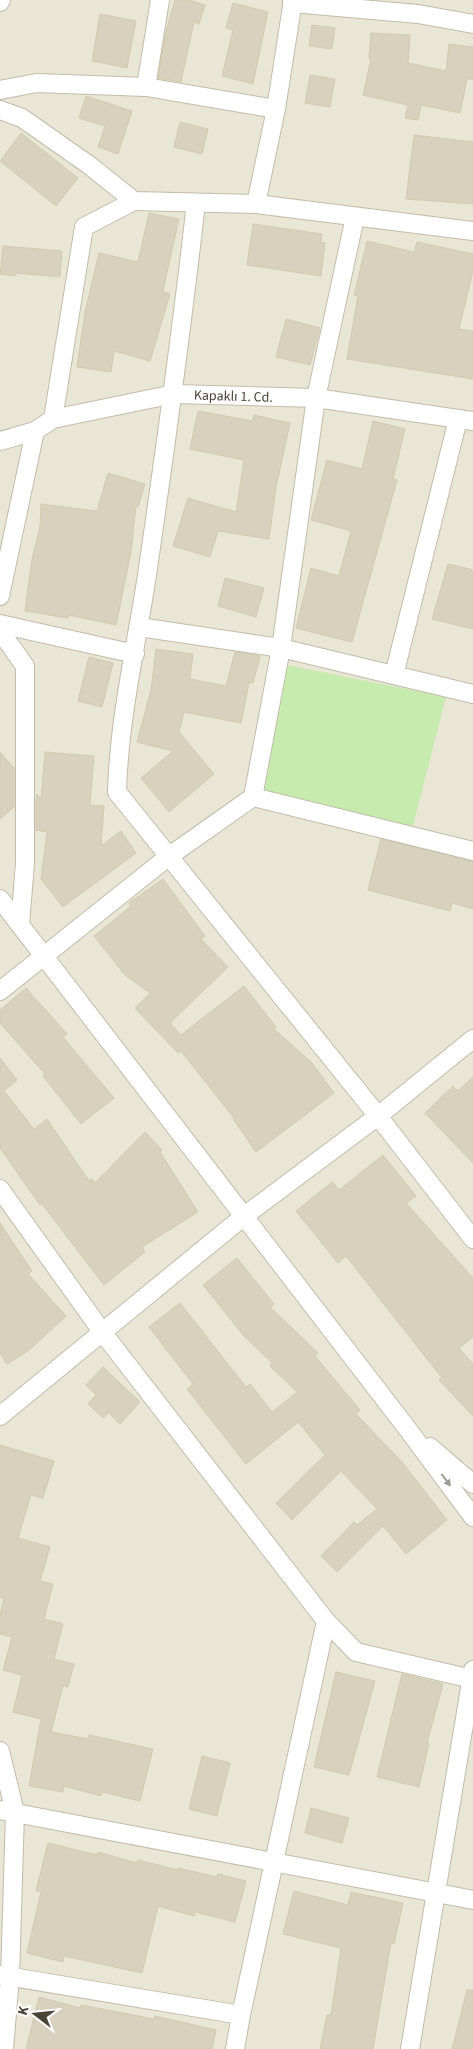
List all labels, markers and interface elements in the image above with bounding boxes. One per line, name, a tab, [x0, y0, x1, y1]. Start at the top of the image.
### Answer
street label: Kapaklı 1. Cd.	[194, 386, 273, 408]
one-way arrow	[441, 1473, 451, 1487]
north arrow	[10, 1989, 60, 2039]
text: K	[13, 2003, 34, 2018]

